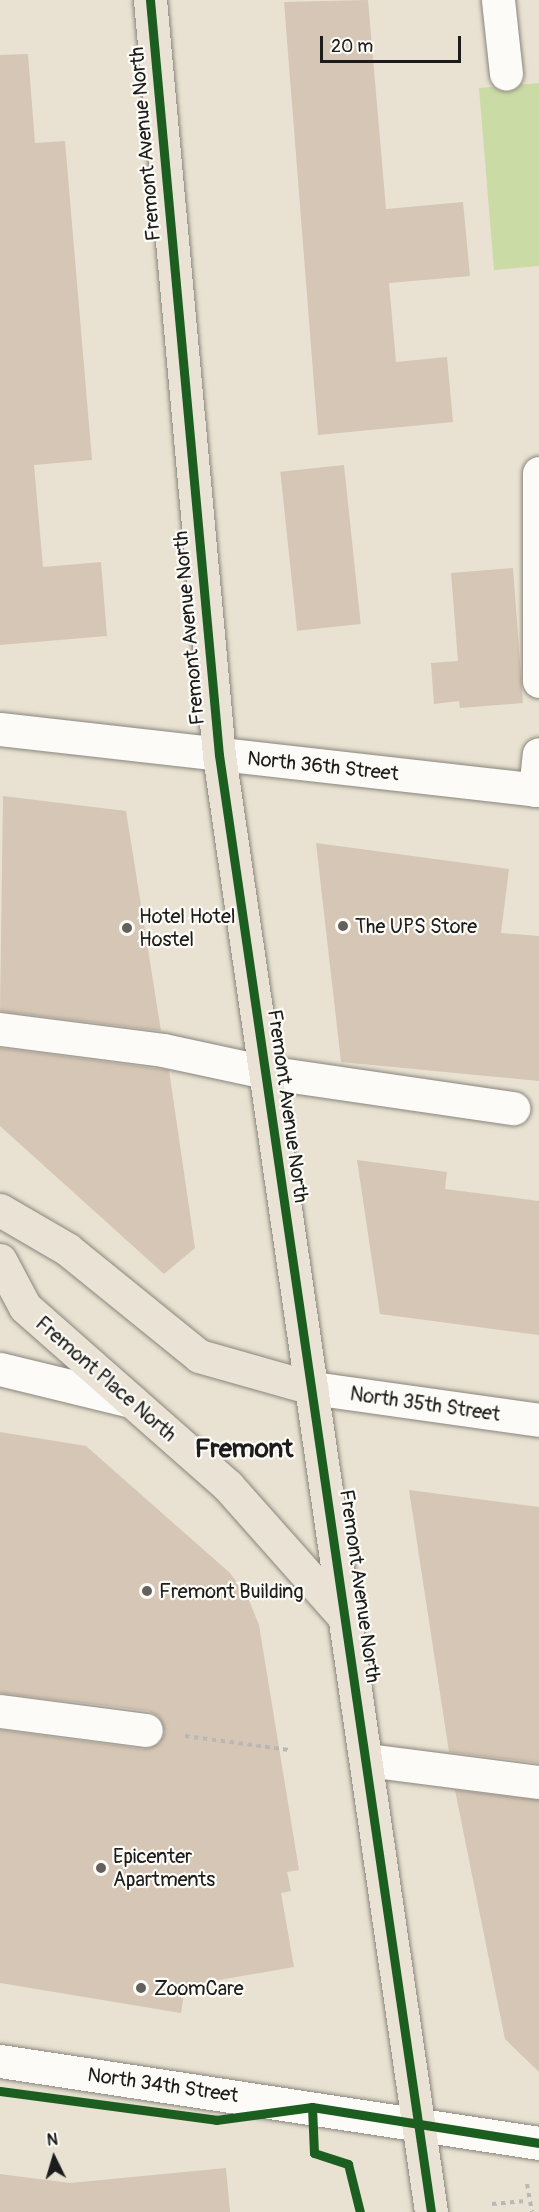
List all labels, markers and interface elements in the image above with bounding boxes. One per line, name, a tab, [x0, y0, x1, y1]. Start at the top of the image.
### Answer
scale bar	[323, 24, 464, 62]
text: 20 m	[331, 35, 373, 58]
street label: Fremont Avenue North	[125, 46, 165, 242]
street label: Fremont Avenue North	[169, 530, 209, 726]
street label: North 36th Street	[246, 746, 400, 786]
place label: Hotel Hotel Hostel	[139, 904, 235, 951]
place label: The UPS Store	[355, 914, 477, 938]
marker: The UPS Store	[336, 919, 350, 933]
marker: Hotel Hotel Hostel	[120, 921, 134, 935]
street label: Fremont Avenue North	[263, 1008, 313, 1204]
street label: Fremont Place North	[31, 1311, 181, 1447]
street label: North 35th Street	[348, 1382, 502, 1426]
district label: Fremont	[195, 1434, 293, 1466]
street label: Fremont Avenue North	[335, 1488, 385, 1684]
place label: Fremont Building	[159, 1579, 303, 1603]
marker: Fremont Building	[140, 1584, 154, 1598]
place label: Epicenter Apartments	[113, 1844, 215, 1891]
marker: Epicenter Apartments	[94, 1861, 108, 1875]
place label: ZoomCare	[154, 1976, 244, 2000]
marker: ZoomCare	[132, 1979, 150, 1997]
street label: North 34th Street	[86, 2063, 240, 2107]
north arrow	[24, 2128, 84, 2188]
text: N	[46, 2130, 59, 2151]

